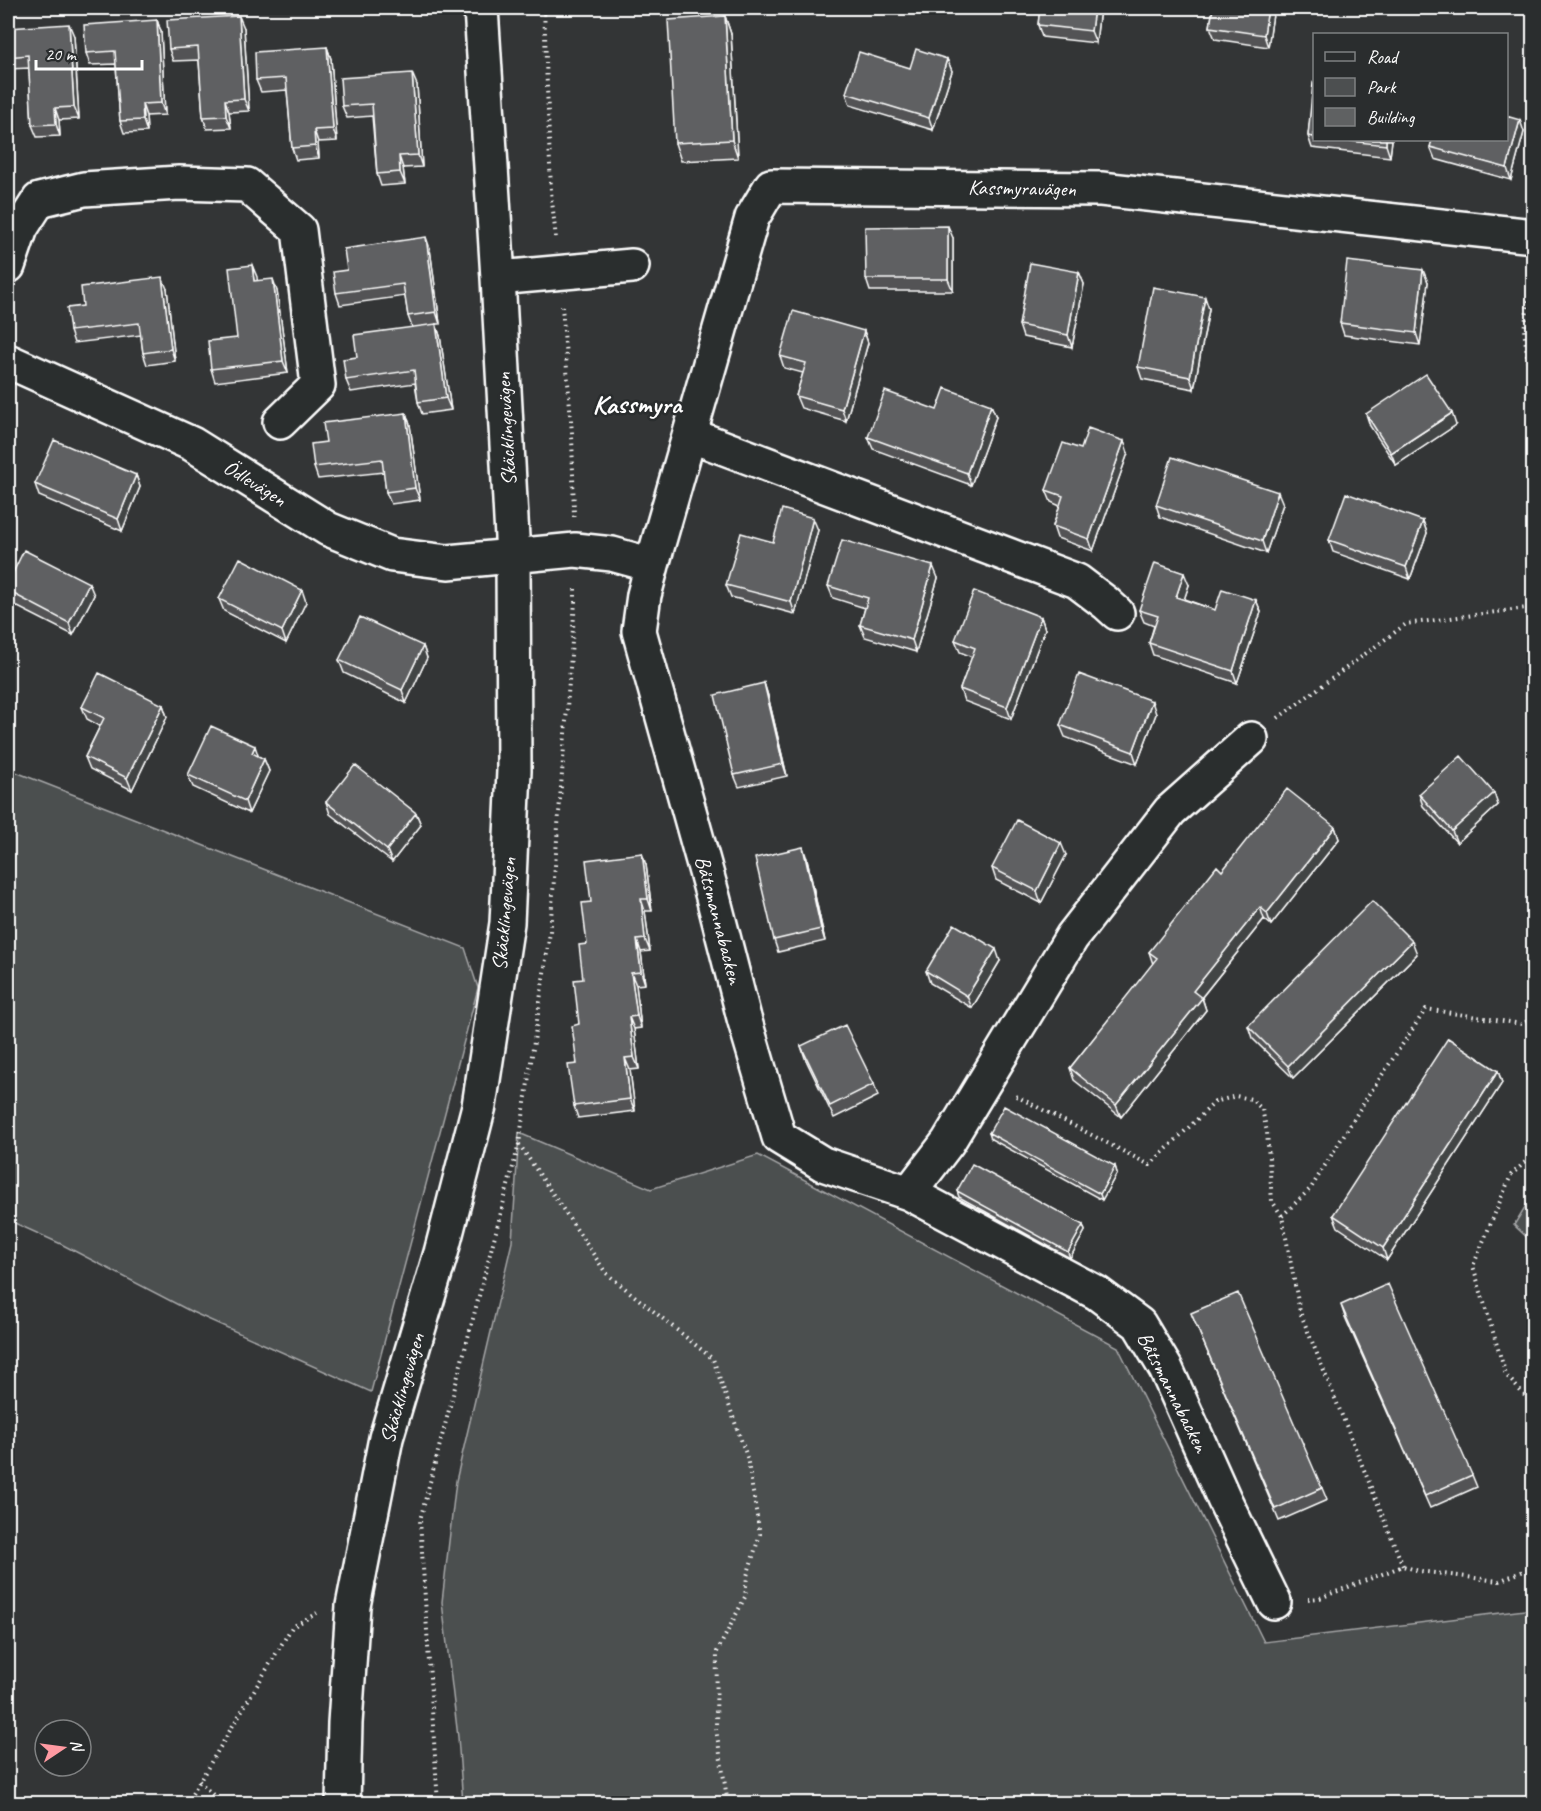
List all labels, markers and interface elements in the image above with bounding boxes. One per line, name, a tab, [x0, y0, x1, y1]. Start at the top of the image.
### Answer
scale bar	[36, 33, 142, 71]
legend	[1313, 33, 1508, 141]
text: 20 m	[45, 43, 78, 65]
text: Road	[1367, 46, 1400, 68]
text: Park	[1367, 76, 1397, 98]
text: Building	[1367, 106, 1416, 128]
street label: Kassmyravägen	[968, 174, 1077, 202]
street label: Skäcklingevägen	[490, 371, 522, 486]
district label: Kassmyra	[593, 387, 683, 421]
street label: Ödlevägen	[219, 454, 292, 513]
street label: Båtsmannabacken	[689, 853, 749, 988]
street label: Skäcklingevägen	[486, 856, 522, 972]
street label: Båtsmannabacken	[1132, 1327, 1215, 1458]
street label: Skäcklingevägen	[374, 1329, 430, 1446]
north arrow	[33, 1718, 93, 1778]
text: N	[66, 1738, 88, 1755]

